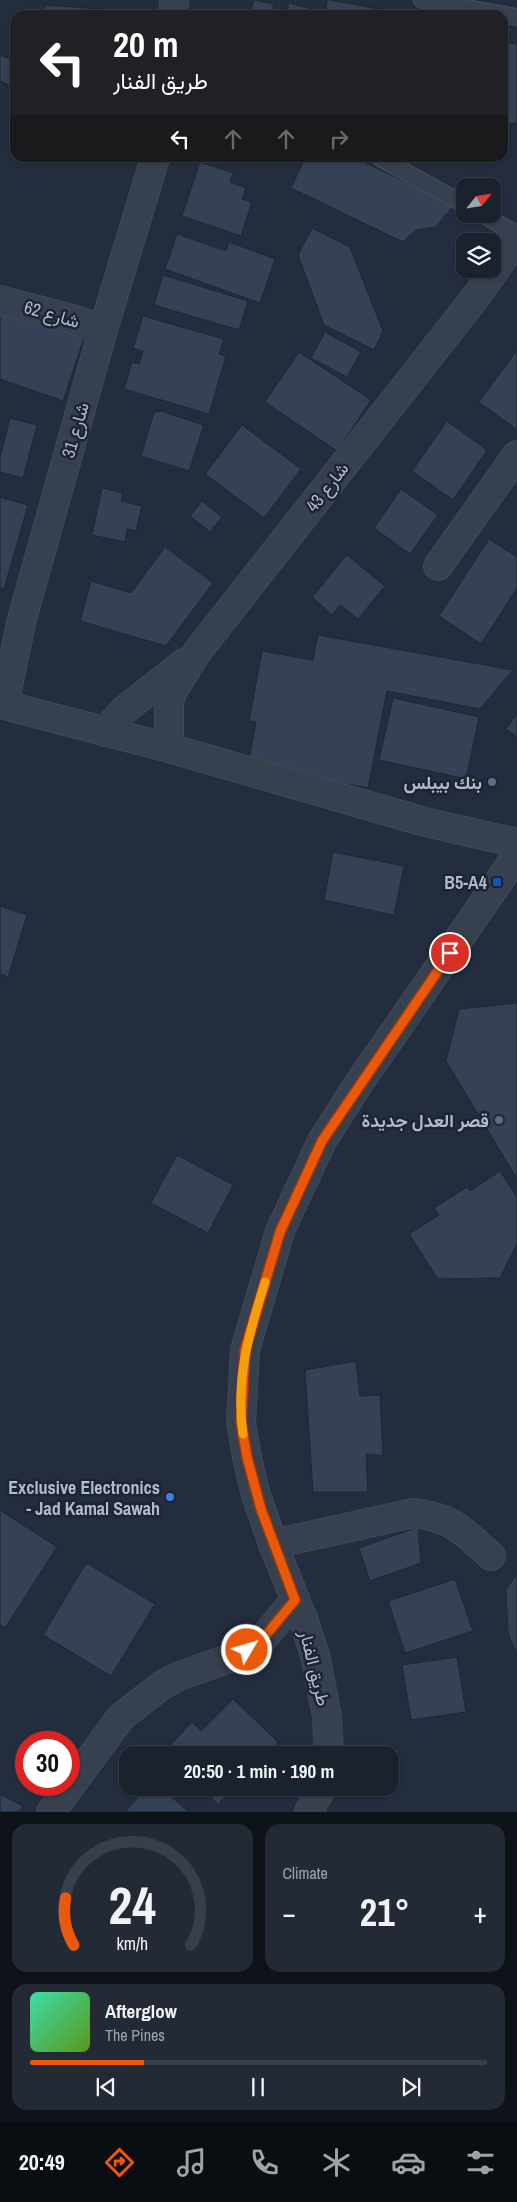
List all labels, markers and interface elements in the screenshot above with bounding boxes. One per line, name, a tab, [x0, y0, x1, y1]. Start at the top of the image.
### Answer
text: 20 m	[113, 21, 178, 68]
icon: left	[30, 30, 95, 95]
text: طريق الفنار	[113, 66, 208, 96]
icon: left	[166, 125, 194, 153]
icon: ahead	[219, 125, 247, 153]
icon: ahead	[272, 125, 300, 153]
icon: right	[325, 125, 353, 153]
north arrow	[456, 178, 501, 222]
map controls	[456, 178, 501, 278]
button: layers	[456, 233, 501, 278]
street label: شارع 62	[21, 294, 83, 334]
street label: شارع 31	[55, 399, 95, 461]
street label: شارع 43	[300, 457, 354, 517]
place label: بنك بيبلس	[403, 770, 482, 795]
marker: بنك بيبلس	[486, 776, 498, 788]
place label: B5-A4	[444, 870, 488, 895]
marker: B5-A4	[491, 876, 503, 888]
pin	[429, 932, 471, 974]
icon: arrive	[436, 939, 464, 967]
place label: قصر العدل جديدة	[361, 1108, 489, 1133]
marker: قصر العدل جديدة	[493, 1114, 505, 1126]
place label: Exclusive Electronics - Jad Kamal Sawah	[8, 1475, 160, 1521]
marker: Exclusive Electronics - Jad Kamal Sawah	[164, 1491, 176, 1503]
position arrow	[220, 1623, 272, 1675]
street label: طريق الفنار	[293, 1626, 337, 1709]
speed limit sign: 30	[15, 1731, 80, 1796]
text: 20:50 · 1 min · 190 m	[184, 1758, 334, 1784]
text: Climate	[283, 1862, 328, 1884]
text: 24	[109, 1870, 156, 1940]
text: 21°	[360, 1887, 410, 1938]
text: −	[283, 1894, 296, 1932]
text: +	[474, 1894, 487, 1932]
text: km/h	[116, 1932, 148, 1956]
text: Afterglow	[105, 1998, 177, 2024]
text: The Pines	[105, 2024, 165, 2046]
icon: previous	[92, 2073, 120, 2101]
icon: pause	[244, 2073, 272, 2101]
icon: next	[397, 2073, 425, 2101]
icon: directions	[102, 2145, 137, 2180]
icon: music	[174, 2145, 209, 2180]
icon: phone	[247, 2145, 282, 2180]
icon: climate	[319, 2145, 354, 2180]
icon: car	[391, 2145, 426, 2180]
icon: filters	[463, 2145, 498, 2180]
text: 20:49	[19, 2147, 65, 2177]

